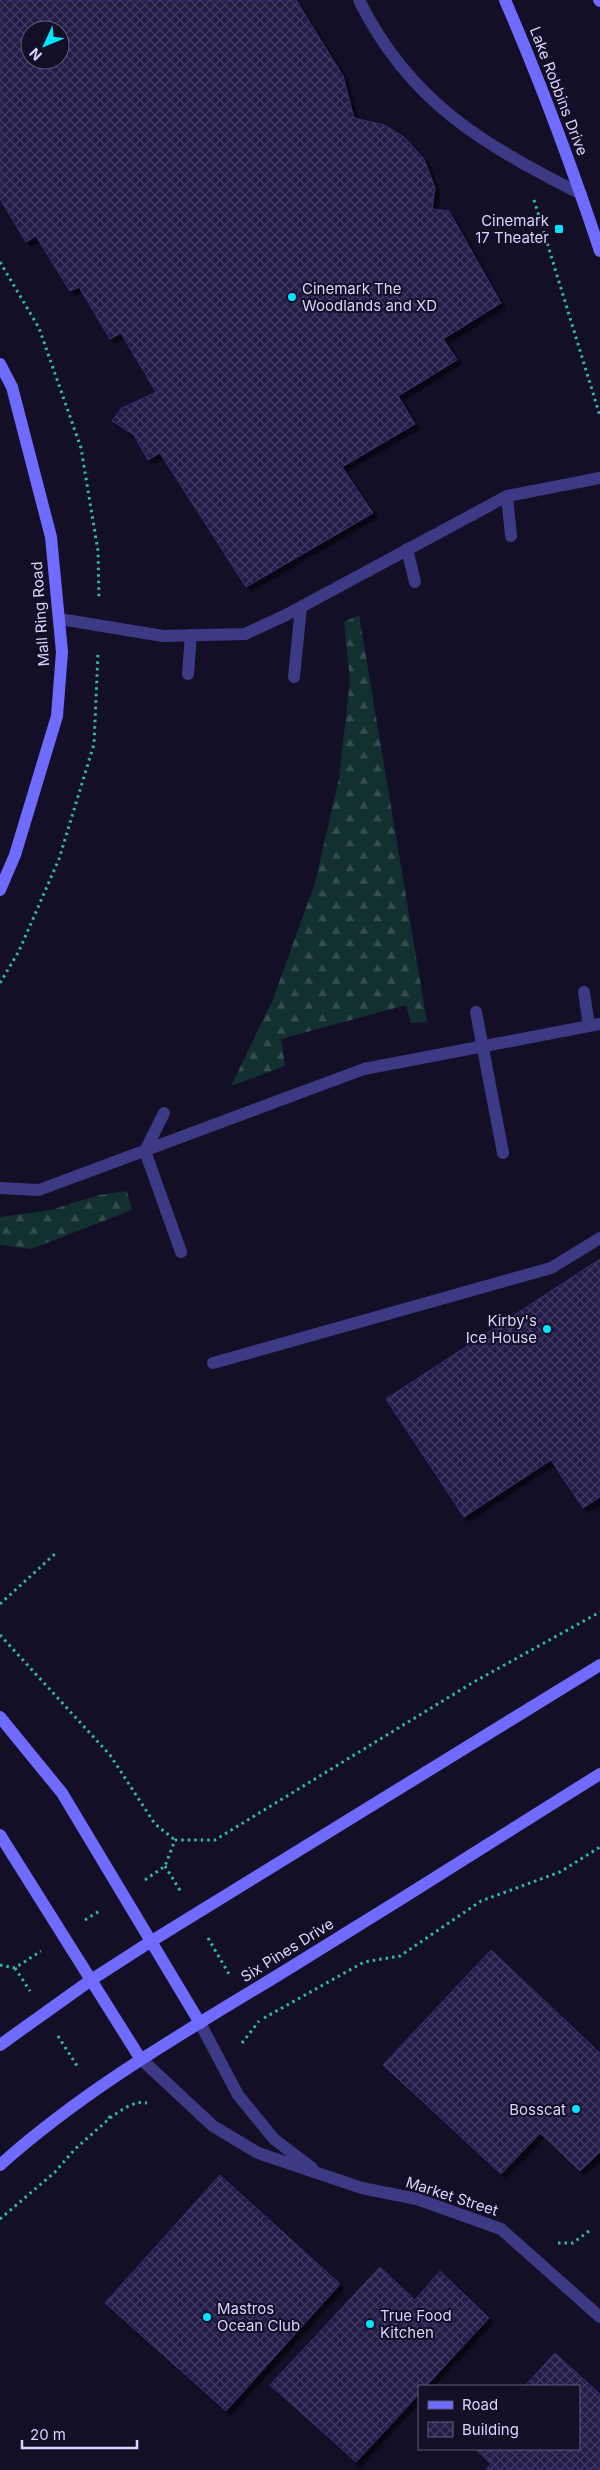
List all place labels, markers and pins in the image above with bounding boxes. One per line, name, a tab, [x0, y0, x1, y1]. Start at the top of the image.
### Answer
place label: Cinemark 17 Theater	[475, 211, 550, 247]
marker: Cinemark 17 Theater	[553, 223, 565, 235]
place label: Cinemark The Woodlands and XD	[302, 279, 437, 315]
marker: Cinemark The Woodlands and XD	[286, 291, 298, 303]
place label: Kirby's Ice House	[466, 1311, 537, 1347]
marker: Kirby's Ice House	[541, 1323, 553, 1335]
place label: Bosscat	[509, 2100, 566, 2119]
marker: Bosscat	[570, 2103, 582, 2115]
place label: Mastros Ocean Club	[217, 2299, 300, 2335]
place label: True Food Kitchen	[380, 2306, 452, 2342]
marker: Mastros Ocean Club	[201, 2311, 213, 2323]
marker: True Food Kitchen	[364, 2318, 376, 2330]

